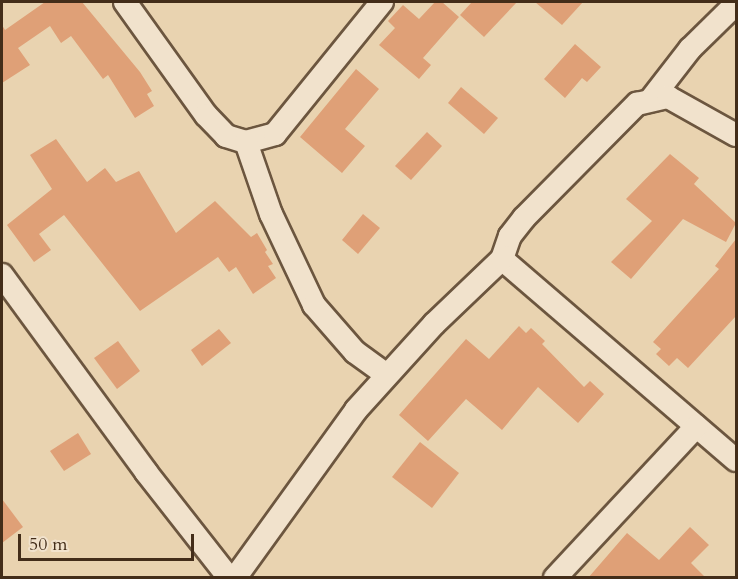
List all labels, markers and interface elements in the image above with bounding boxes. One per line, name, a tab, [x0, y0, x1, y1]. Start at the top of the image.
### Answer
scale bar	[21, 522, 196, 560]
text: 50 m	[29, 532, 68, 557]

